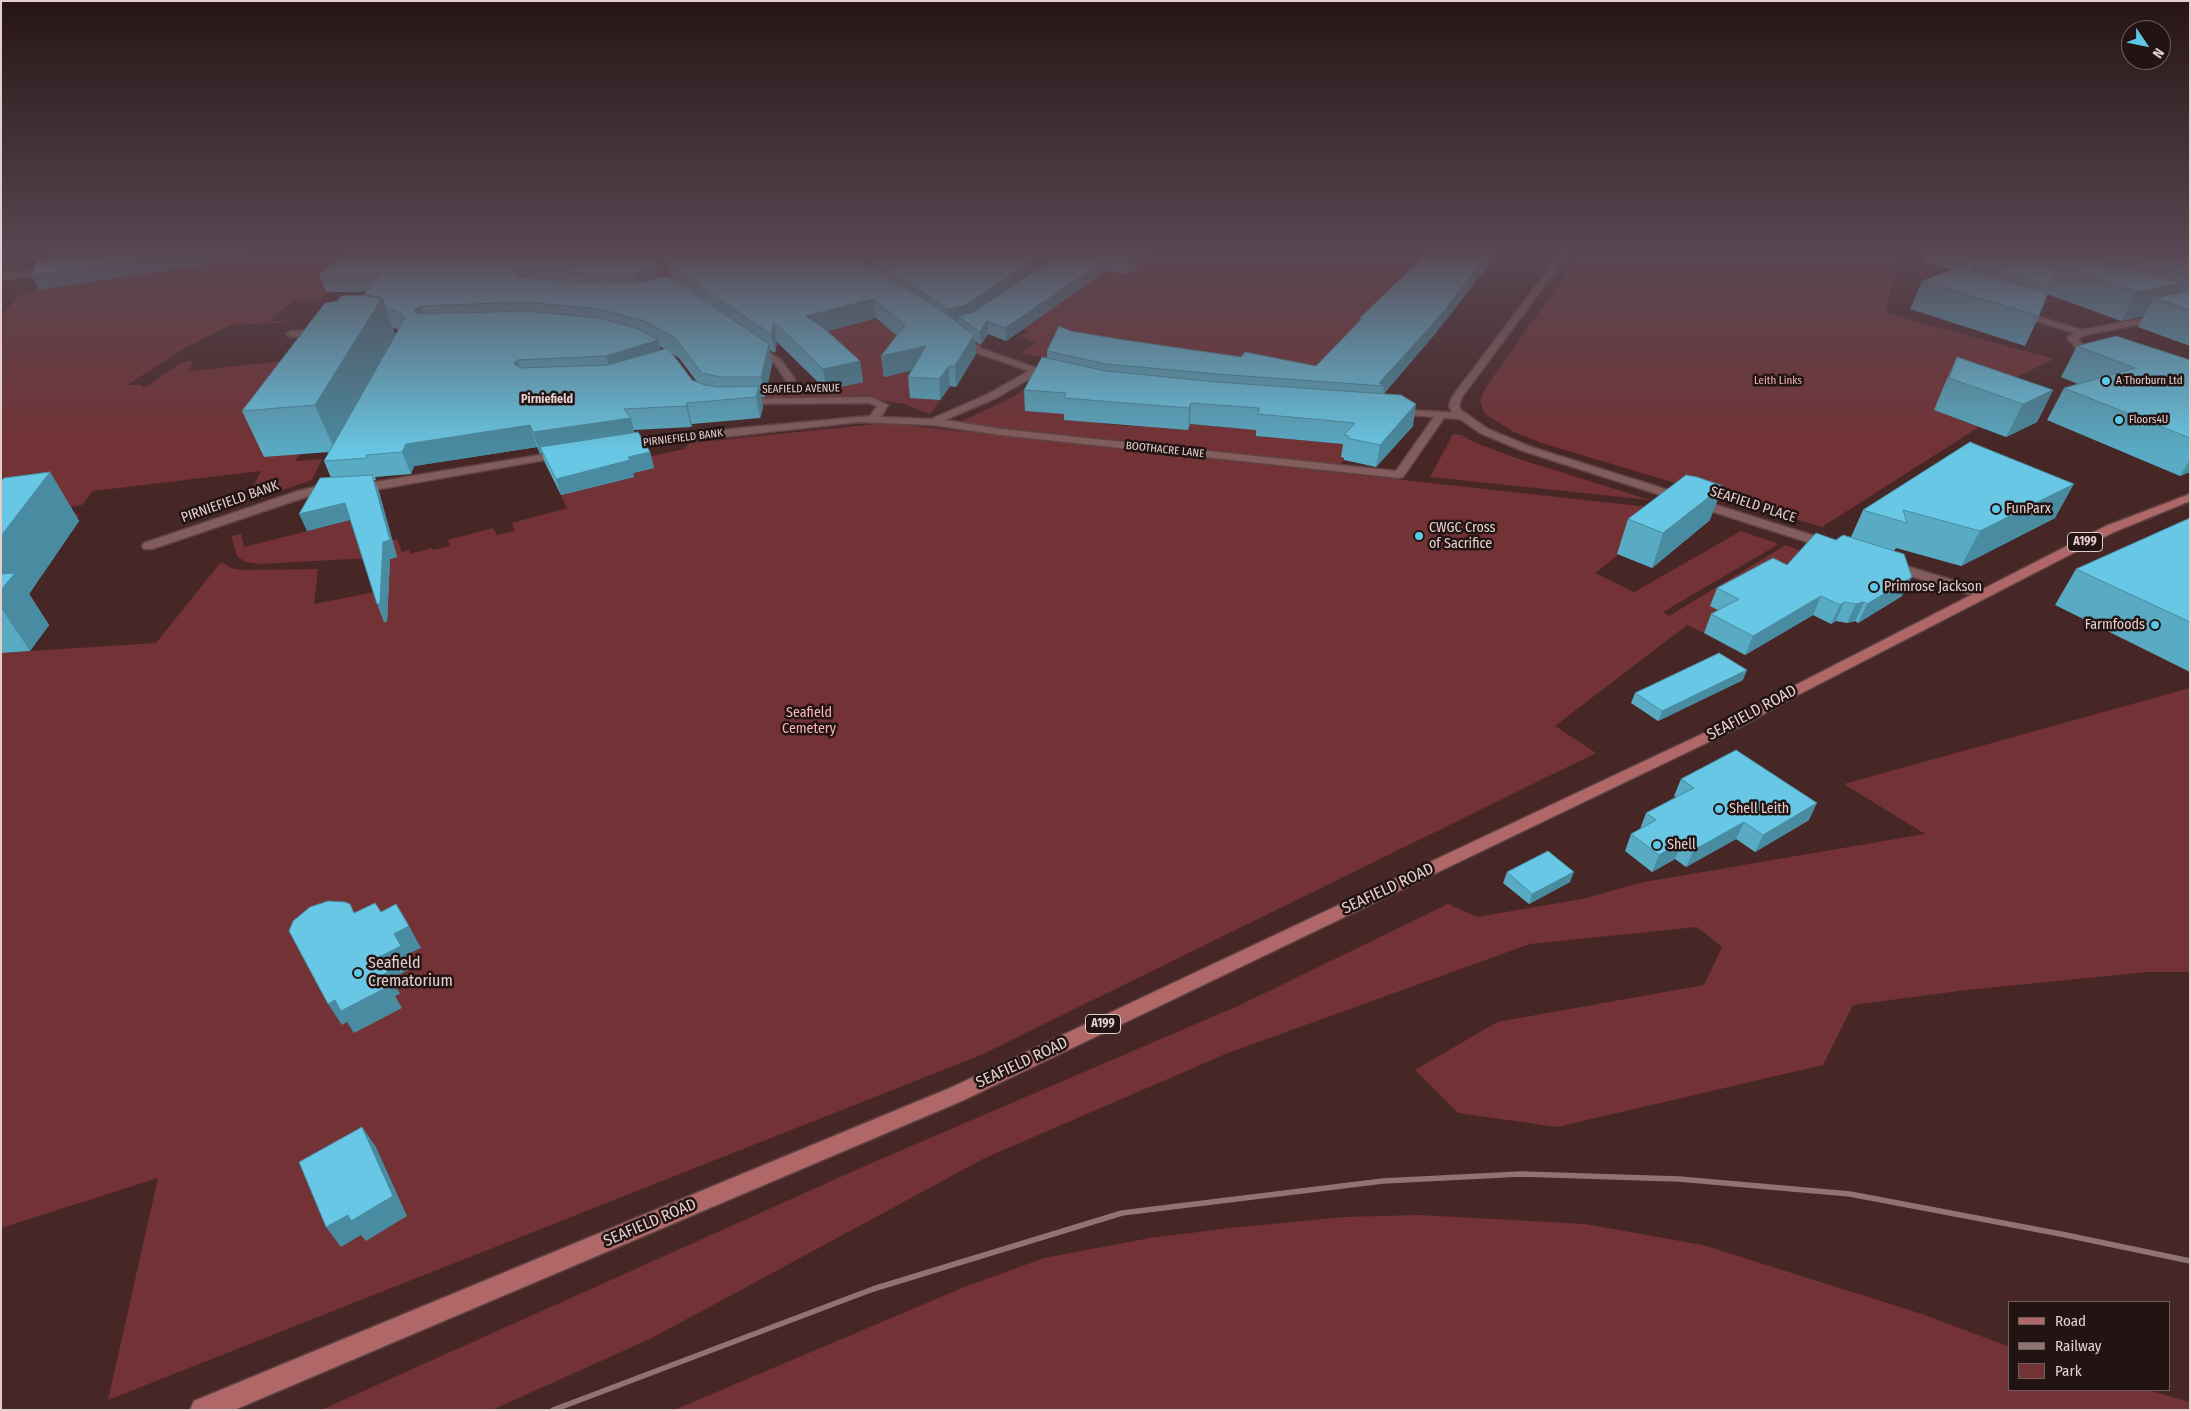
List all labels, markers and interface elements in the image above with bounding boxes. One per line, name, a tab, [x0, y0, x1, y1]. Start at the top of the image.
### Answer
north arrow	[2121, 20, 2171, 70]
text: N	[2149, 45, 2167, 61]
park label: Leith Links	[1754, 374, 1802, 388]
place label: A Thorburn Ltd	[2116, 374, 2183, 388]
marker: A Thorburn Ltd	[2100, 375, 2112, 387]
street label: SEAFIELD AVENUE	[762, 382, 840, 396]
district label: Pirniefield	[521, 393, 573, 407]
place label: Floors4U	[2129, 413, 2168, 427]
marker: Floors4U	[2113, 414, 2125, 426]
street label: PIRNIEFIELD BANK	[642, 427, 724, 449]
street label: BOOTHACRE LANE	[1125, 439, 1205, 461]
street label: PIRNIEFIELD BANK	[179, 477, 281, 527]
street label: SEAFIELD PLACE	[1708, 483, 1798, 527]
place label: FunParx	[2006, 501, 2051, 517]
marker: FunParx	[1990, 503, 2002, 515]
place label: CWGC Cross of Sacrifice	[1429, 520, 1496, 552]
marker: CWGC Cross of Sacrifice	[1413, 530, 1425, 542]
road number: A199	[2068, 532, 2102, 552]
place label: Primrose Jackson	[1884, 579, 1982, 595]
marker: Primrose Jackson	[1868, 581, 1880, 593]
place label: Farmfoods	[2085, 617, 2145, 633]
marker: Farmfoods	[2149, 619, 2161, 631]
street label: SEAFIELD ROAD	[1704, 681, 1800, 745]
park label: Seafield Cemetery	[782, 705, 836, 738]
place label: Shell Leith	[1729, 801, 1789, 817]
marker: Shell Leith	[1713, 803, 1725, 815]
place label: Shell	[1667, 837, 1696, 853]
marker: Shell	[1651, 839, 1663, 851]
street label: SEAFIELD ROAD	[1339, 859, 1437, 919]
place label: Seafield Crematorium	[368, 954, 453, 992]
marker: Seafield Crematorium	[352, 967, 364, 979]
road number: A199	[1086, 1014, 1120, 1034]
street label: SEAFIELD ROAD	[973, 1033, 1071, 1093]
street label: SEAFIELD ROAD	[601, 1195, 699, 1251]
legend	[2008, 1301, 2171, 1391]
text: Road	[2055, 1312, 2086, 1330]
text: Railway	[2055, 1337, 2102, 1355]
text: Park	[2055, 1362, 2082, 1380]

